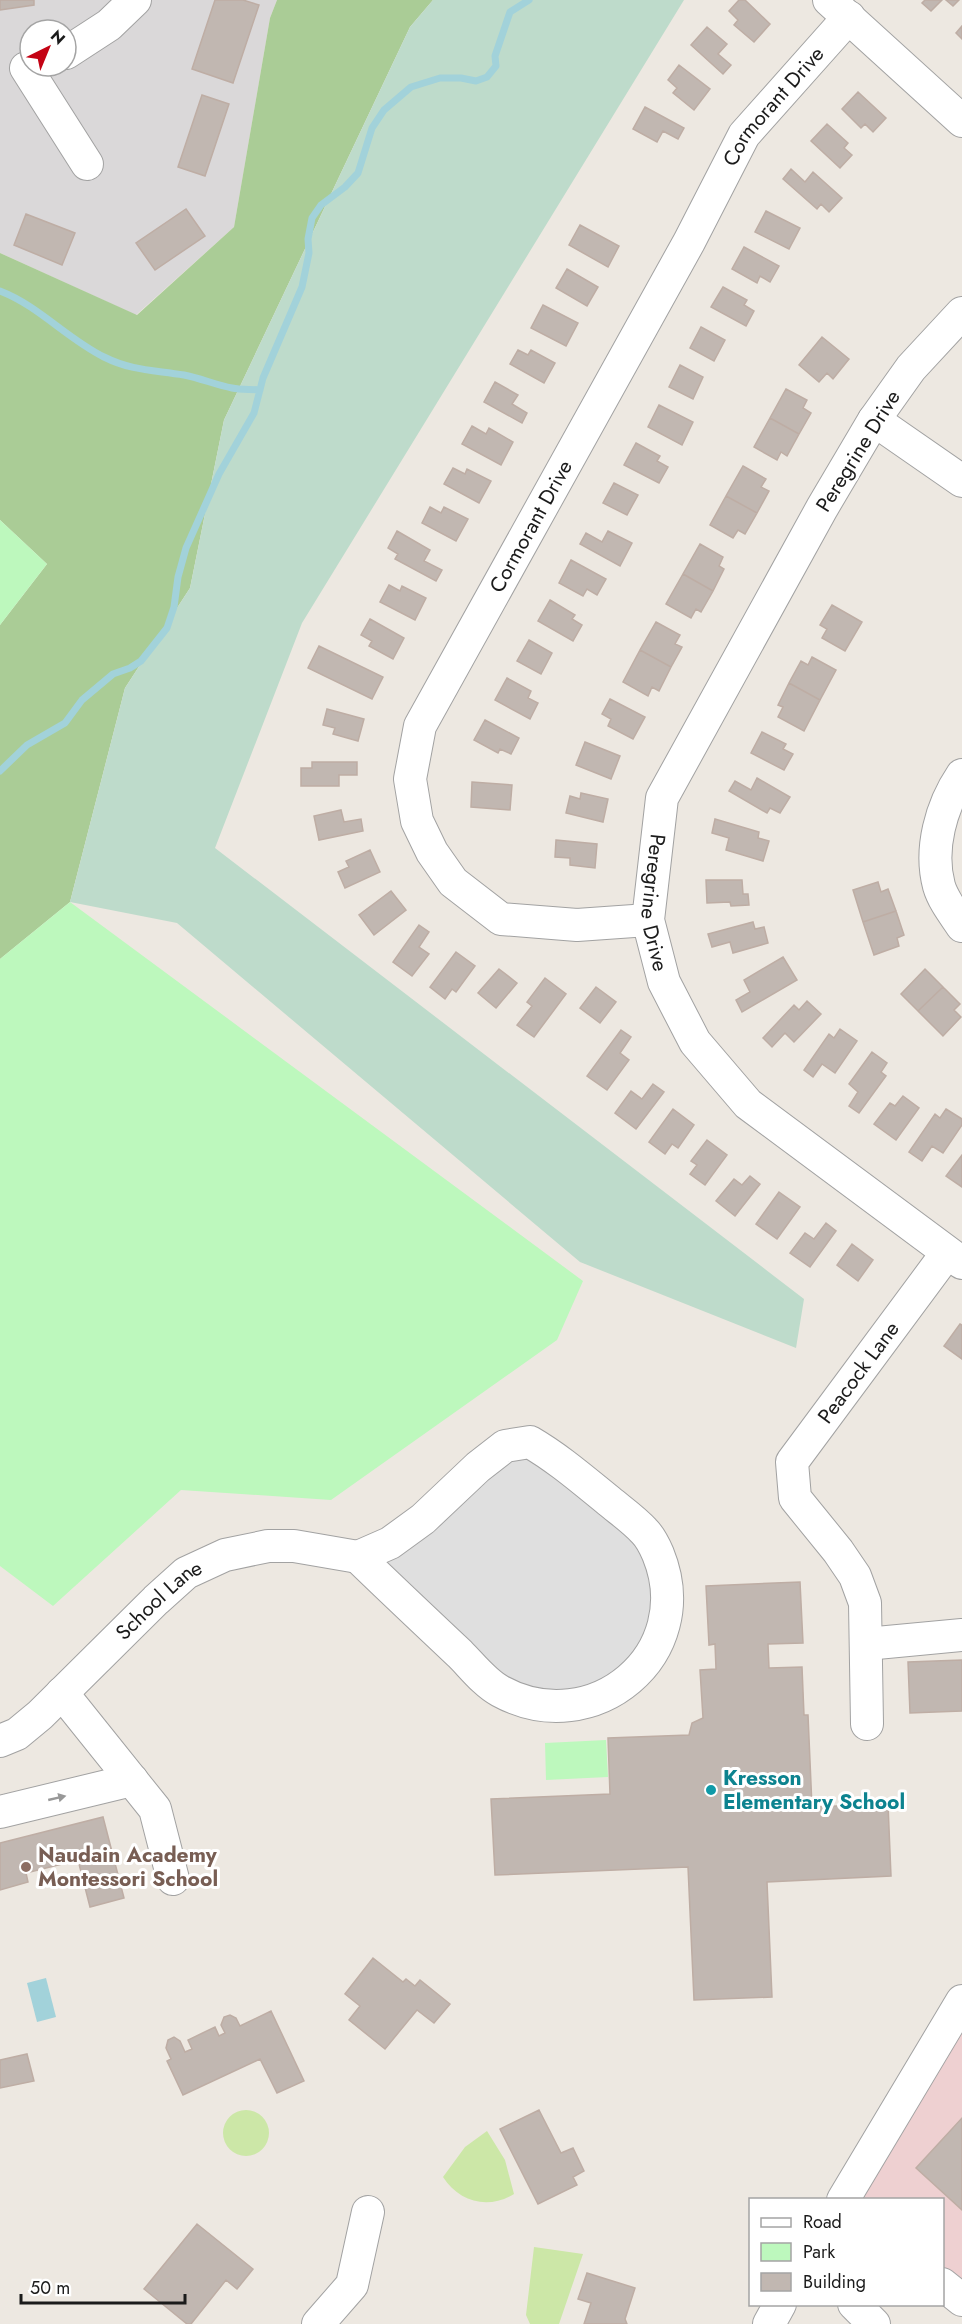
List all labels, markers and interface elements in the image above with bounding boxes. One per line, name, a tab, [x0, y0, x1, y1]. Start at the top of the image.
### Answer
north arrow	[18, 18, 78, 78]
text: N	[45, 25, 70, 50]
street label: Cormorant Drive	[715, 40, 831, 171]
street label: Peregrine Drive	[808, 384, 908, 518]
street label: Cormorant Drive	[482, 455, 580, 598]
street label: Peregrine Drive	[633, 832, 676, 975]
street label: Peacock Lane	[811, 1315, 906, 1430]
street label: School Lane	[109, 1553, 207, 1647]
place label: Kresson Elementary School	[723, 1763, 905, 1817]
marker: Kresson Elementary School	[704, 1783, 718, 1797]
one-way arrow	[48, 1793, 67, 1802]
place label: Naudain Academy Montessori School	[38, 1840, 218, 1894]
marker: Naudain Academy Montessori School	[19, 1860, 33, 1874]
legend	[749, 2198, 944, 2306]
text: Road	[803, 2209, 842, 2235]
text: Park	[803, 2239, 835, 2265]
scale bar	[21, 2267, 184, 2305]
text: Building	[803, 2269, 866, 2295]
text: 50 m	[30, 2275, 70, 2301]

